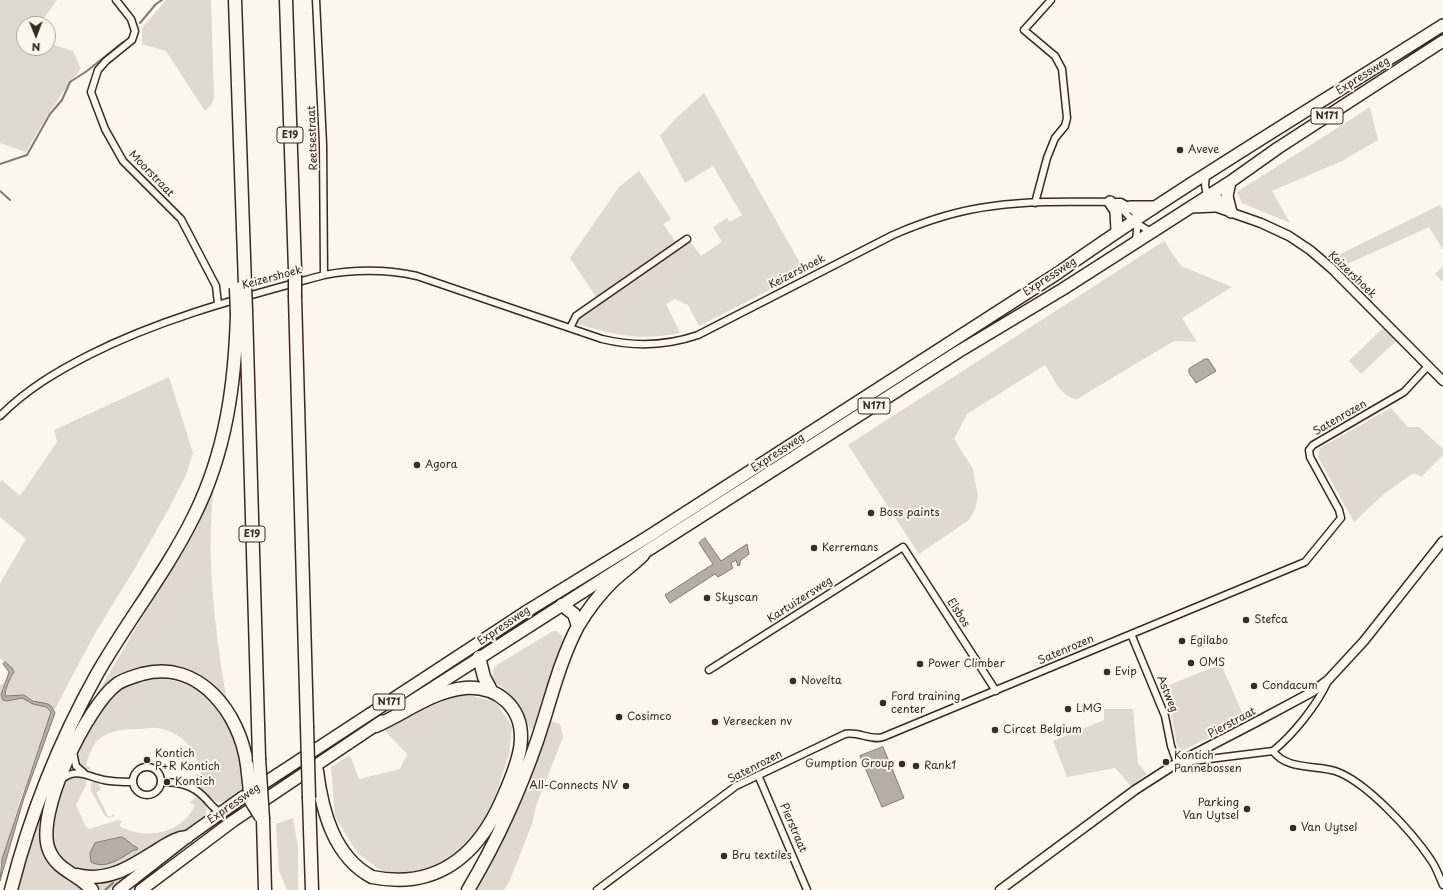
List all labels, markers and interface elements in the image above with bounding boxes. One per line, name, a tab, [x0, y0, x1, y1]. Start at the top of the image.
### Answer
north arrow	[16, 16, 56, 56]
text: N	[32, 39, 41, 56]
street label: Expressweg	[1334, 54, 1392, 98]
street label: Reetsestraat	[305, 105, 321, 171]
road number: N171	[1311, 108, 1343, 124]
road number: E19	[277, 127, 303, 143]
place label: Aveve	[1188, 143, 1219, 157]
marker: Aveve	[1175, 145, 1185, 155]
street label: Moorstraat	[126, 148, 176, 200]
street label: Keizershoek	[1325, 249, 1379, 301]
street label: Keizershoek	[767, 252, 827, 292]
street label: Expressweg	[1021, 255, 1079, 299]
street label: Keizershoek	[241, 264, 303, 292]
street label: Satenrozen	[1311, 397, 1369, 439]
road number: N171	[858, 398, 890, 414]
street label: Expressweg	[749, 431, 807, 475]
place label: Agora	[425, 458, 457, 472]
marker: Agora	[412, 460, 422, 470]
place label: Boss paints	[879, 506, 940, 520]
marker: Boss paints	[866, 508, 876, 518]
road number: E19	[239, 526, 265, 542]
place label: Kerremans	[822, 541, 878, 555]
marker: Kerremans	[809, 543, 819, 553]
street label: Kartuizersweg	[765, 574, 835, 626]
place label: Skyscan	[715, 591, 758, 605]
marker: Skyscan	[702, 593, 712, 603]
street label: Elsbos	[944, 596, 972, 630]
street label: Expressweg	[475, 603, 533, 649]
place label: Stefca	[1254, 613, 1288, 627]
marker: Stefca	[1241, 615, 1251, 625]
street label: Satenrozen	[1036, 632, 1096, 668]
place label: Egilabo	[1190, 634, 1228, 648]
marker: Egilabo	[1177, 636, 1187, 646]
place label: OMS	[1199, 656, 1225, 670]
place label: Power Climber	[928, 657, 1005, 671]
marker: OMS	[1186, 658, 1196, 668]
marker: Power Climber	[915, 659, 925, 669]
place label: Evip	[1115, 665, 1137, 679]
marker: Evip	[1102, 667, 1112, 677]
place label: Novelta	[801, 674, 842, 688]
street label: Astweg	[1154, 674, 1180, 714]
marker: Novelta	[788, 676, 798, 686]
place label: Condacum	[1262, 679, 1318, 693]
marker: Condacum	[1249, 681, 1259, 691]
place label: Ford training center	[891, 690, 960, 716]
road number: N171	[373, 694, 405, 710]
marker: Ford training center	[878, 698, 888, 708]
place label: LMG	[1076, 702, 1102, 716]
marker: LMG	[1063, 704, 1073, 714]
street label: Pierstraat	[1206, 705, 1258, 741]
place label: Cosimco	[627, 710, 671, 724]
marker: Cosimco	[614, 712, 624, 722]
place label: Vereecken nv	[723, 715, 792, 729]
marker: Vereecken nv	[710, 717, 720, 727]
place label: Circet Belgium	[1003, 723, 1082, 737]
marker: Circet Belgium	[990, 725, 1000, 735]
place label: Kontich P+R Kontich	[155, 747, 220, 773]
street label: Satenrozen	[726, 748, 784, 786]
place label: Kontich Pannebossen	[1174, 749, 1242, 775]
marker: Kontich P+R Kontich	[142, 755, 152, 765]
place label: Gumption Group	[805, 757, 894, 771]
marker: Kontich Pannebossen	[1161, 757, 1171, 767]
marker: Gumption Group	[897, 759, 907, 769]
place label: Rank1	[924, 759, 956, 773]
marker: Rank1	[911, 761, 921, 771]
place label: Kontich	[175, 775, 215, 789]
marker: Kontich	[162, 777, 172, 787]
place label: All-Connects NV	[529, 779, 618, 793]
street label: Expressweg	[205, 781, 263, 827]
marker: All-Connects NV	[621, 781, 631, 791]
place label: Parking Van Uytsel	[1183, 796, 1239, 822]
street label: Pierstraat	[777, 801, 809, 855]
marker: Parking Van Uytsel	[1242, 804, 1252, 814]
place label: Van Uytsel	[1301, 821, 1357, 835]
marker: Van Uytsel	[1288, 823, 1298, 833]
place label: Bru textiles	[732, 849, 792, 863]
marker: Bru textiles	[719, 851, 729, 861]

